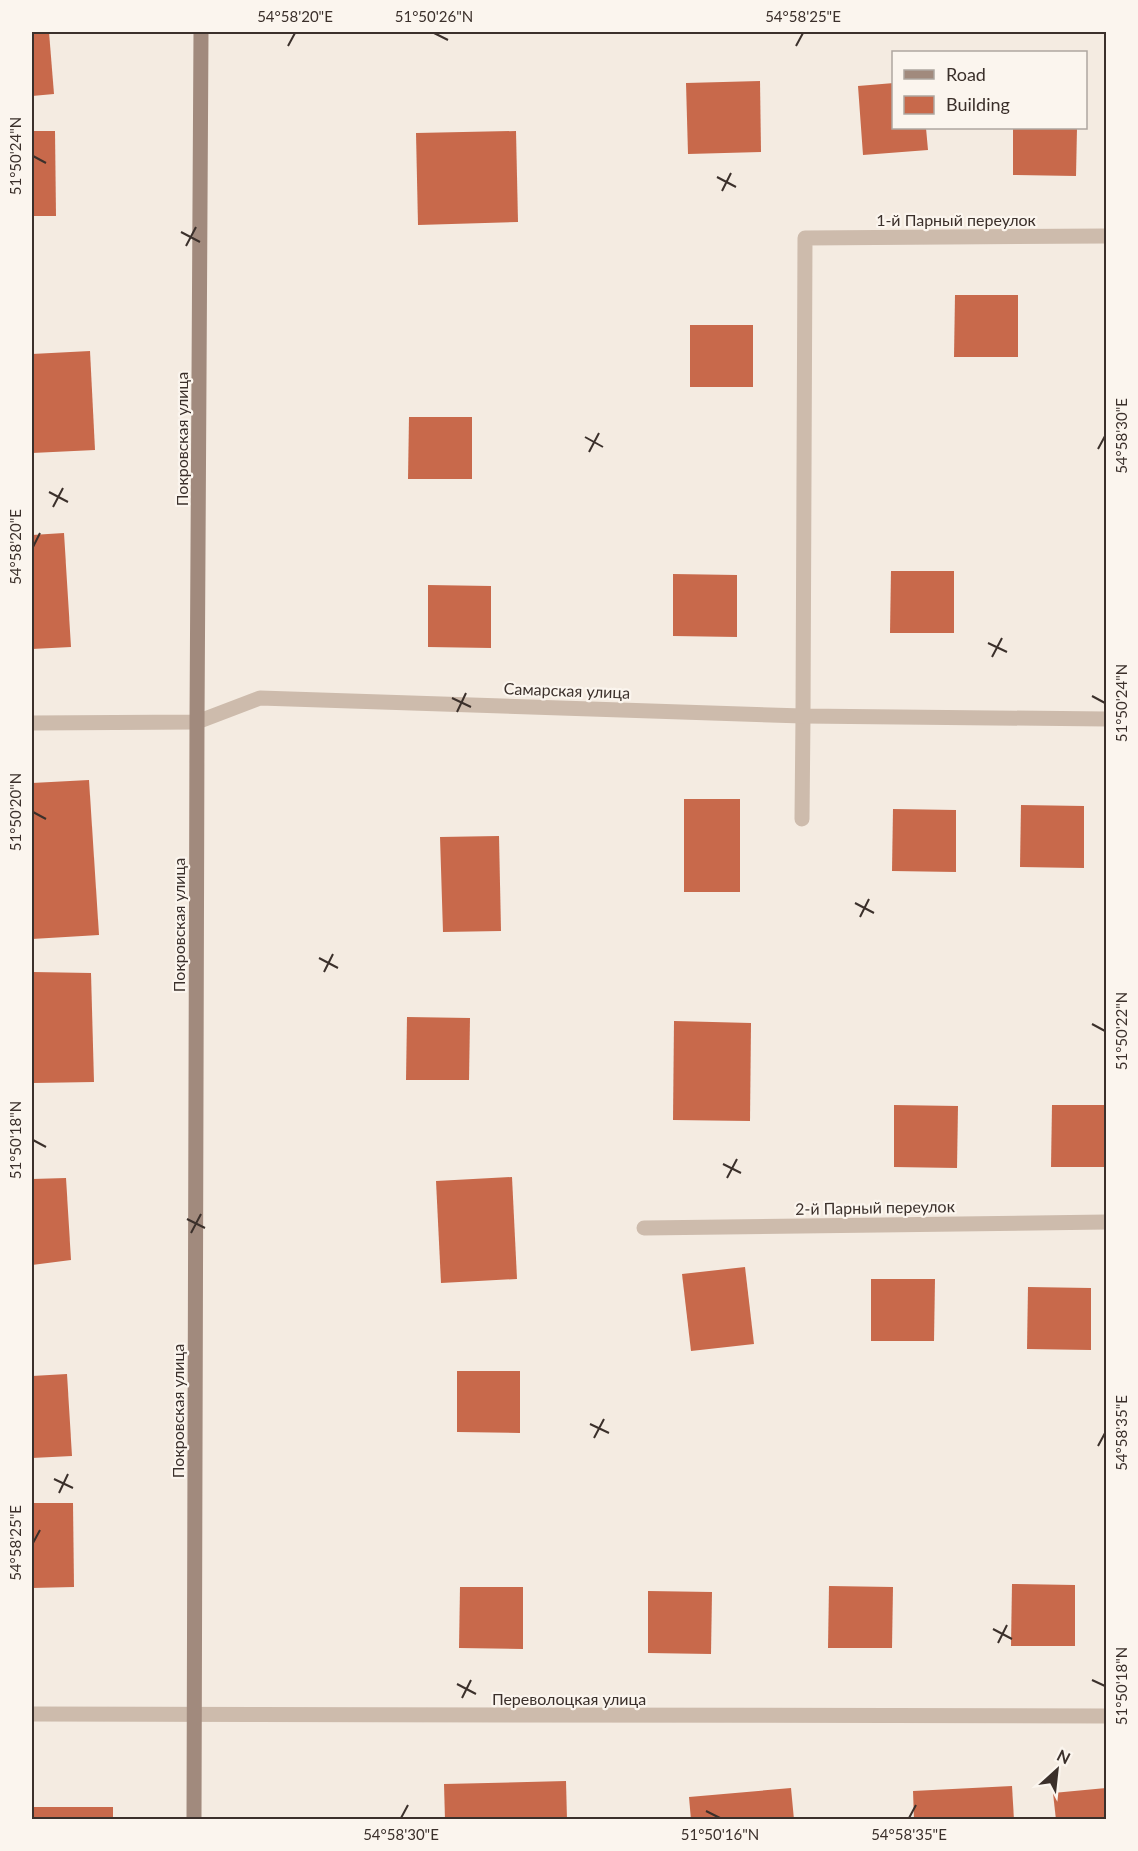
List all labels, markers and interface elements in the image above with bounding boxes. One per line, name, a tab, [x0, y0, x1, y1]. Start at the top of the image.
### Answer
text: 54°58'20"E	[257, 7, 333, 25]
text: 51°50'26"N	[395, 7, 473, 25]
text: 54°58'25"E	[765, 7, 841, 25]
legend	[892, 51, 1087, 129]
text: Road	[946, 63, 986, 85]
text: Building	[946, 93, 1010, 115]
text: 51°50'24"N	[6, 117, 24, 195]
street label: 1-й Парный переулок	[876, 210, 1037, 229]
street label: Покровская улица	[172, 372, 191, 506]
text: 54°58'30"E	[1112, 398, 1130, 474]
text: 54°58'20"E	[6, 509, 24, 585]
text: 51°50'24"N	[1112, 664, 1130, 742]
street label: Самарская улица	[504, 678, 630, 702]
text: 51°50'20"N	[6, 773, 24, 851]
street label: Покровская улица	[169, 858, 188, 992]
text: 51°50'22"N	[1112, 992, 1130, 1070]
text: 51°50'18"N	[6, 1101, 24, 1179]
street label: 2-й Парный переулок	[795, 1196, 956, 1218]
street label: Покровская улица	[168, 1344, 187, 1478]
text: 54°58'35"E	[1112, 1395, 1130, 1471]
text: 54°58'25"E	[6, 1505, 24, 1581]
text: 51°50'18"N	[1112, 1647, 1130, 1725]
street label: Переволоцкая улица	[492, 1689, 646, 1708]
north arrow	[1027, 1740, 1087, 1800]
text: N	[1054, 1745, 1074, 1767]
text: 54°58'30"E	[363, 1825, 439, 1843]
text: 51°50'16"N	[681, 1825, 759, 1843]
text: 54°58'35"E	[871, 1825, 947, 1843]

